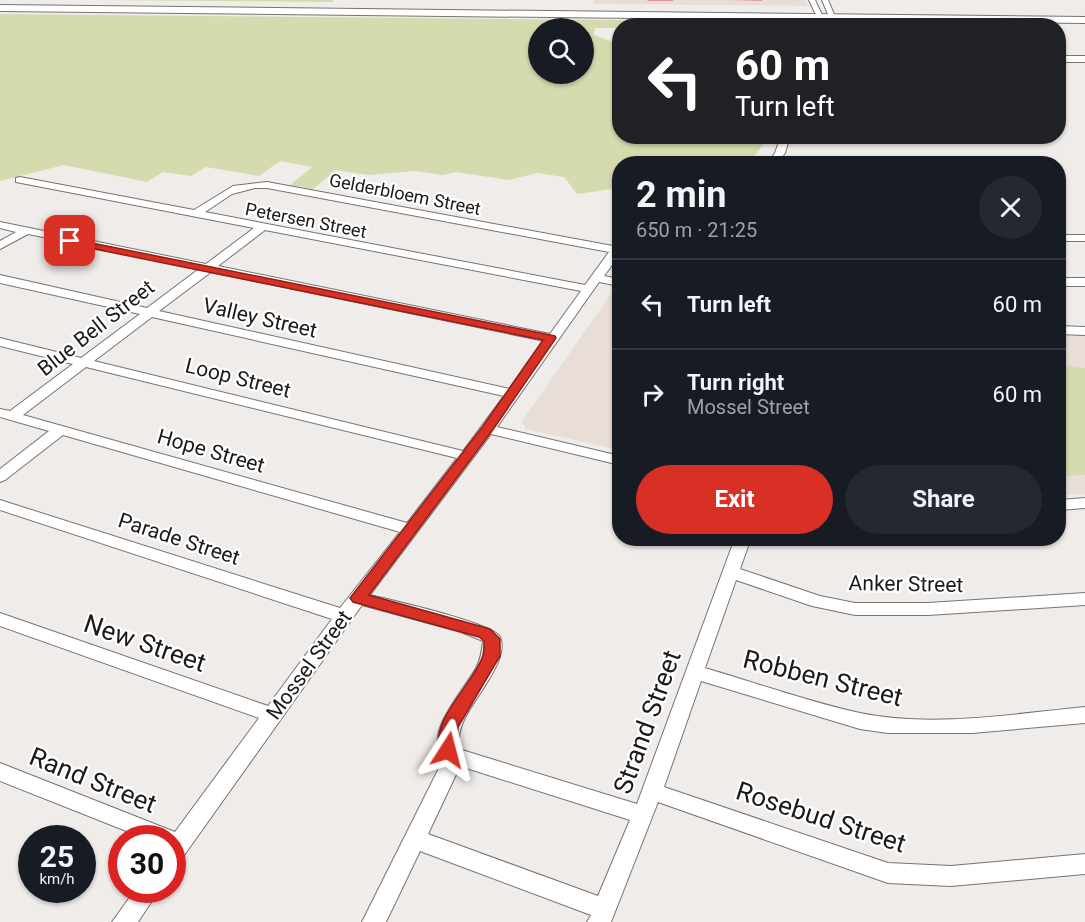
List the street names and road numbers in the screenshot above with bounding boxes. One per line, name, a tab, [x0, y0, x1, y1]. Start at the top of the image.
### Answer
street label: Gelderbloem Street	[327, 169, 483, 219]
street label: Petersen Street	[244, 198, 369, 242]
street label: Blue Bell Street	[33, 275, 159, 381]
street label: Valley Street	[201, 293, 319, 343]
street label: Loop Street	[183, 353, 293, 403]
street label: Hope Street	[155, 424, 268, 478]
street label: Parade Street	[115, 508, 243, 570]
street label: Anker Street	[848, 571, 964, 597]
street label: Mossel Street	[261, 606, 357, 724]
street label: New Street	[80, 608, 210, 678]
street label: Robben Street	[740, 644, 906, 712]
street label: Strand Street	[607, 646, 687, 798]
street label: Rand Street	[25, 741, 161, 819]
street label: Rosebud Street	[732, 775, 910, 859]

